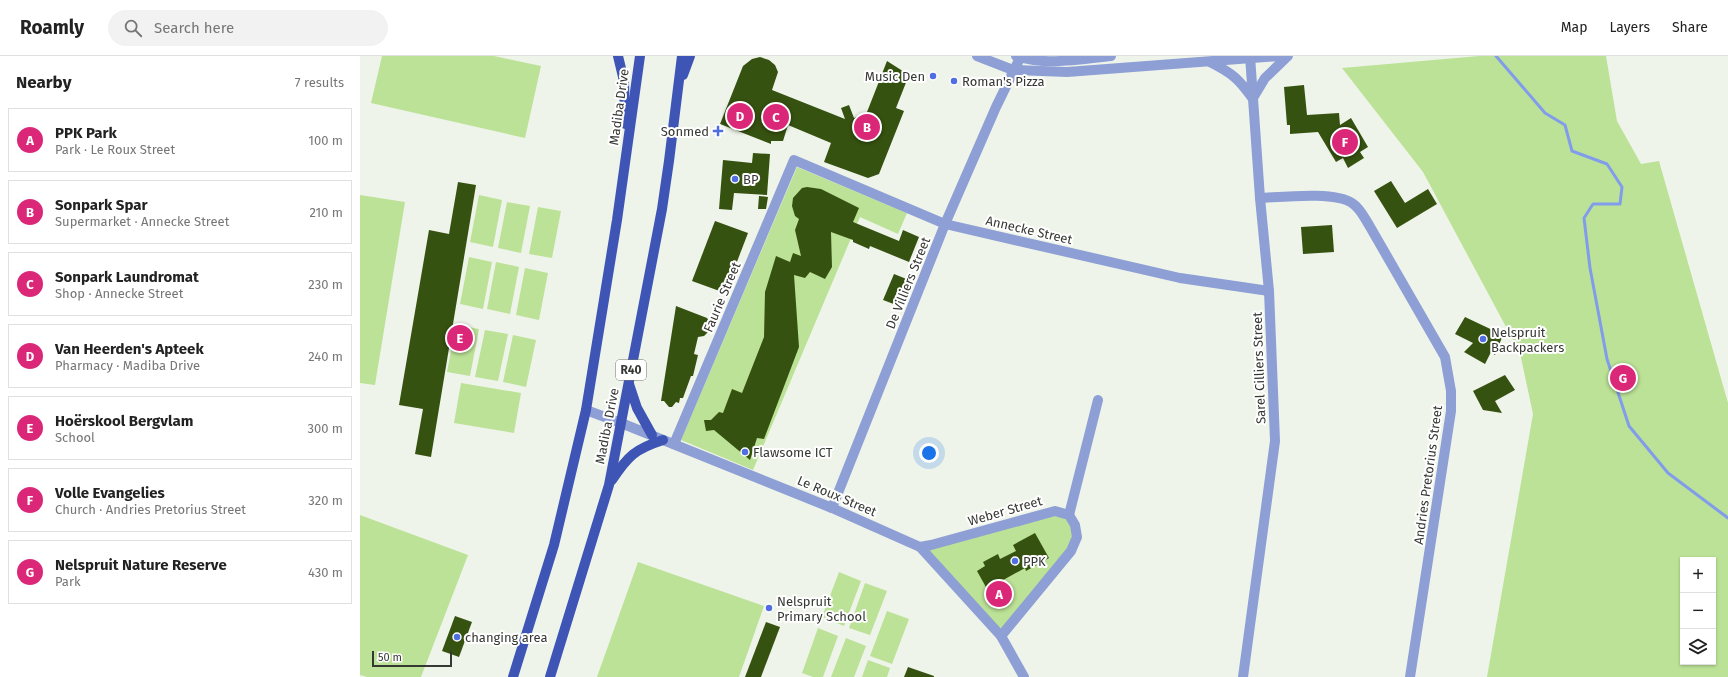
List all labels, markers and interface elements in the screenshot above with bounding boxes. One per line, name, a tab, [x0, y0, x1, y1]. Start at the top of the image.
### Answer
search box	[108, 10, 388, 46]
text: Roamly	[20, 16, 84, 39]
icon: search	[122, 17, 144, 39]
text: Search here	[154, 19, 234, 37]
text: Map	[1561, 19, 1587, 36]
text: Layers	[1609, 19, 1650, 36]
text: Share	[1672, 19, 1708, 36]
street label: Madiba Drive	[606, 68, 632, 146]
place label: Music Den	[865, 69, 925, 84]
marker: Music Den	[928, 71, 938, 81]
text: Nearby	[16, 72, 71, 93]
place label: Roman's Pizza	[962, 74, 1045, 89]
text: 7 results	[295, 75, 344, 90]
marker: Roman's Pizza	[949, 76, 959, 86]
pin: D	[727, 101, 753, 131]
pin: C	[763, 102, 789, 132]
pin: B	[854, 112, 880, 142]
text: PPK Park	[55, 124, 117, 142]
place label: Sonmed	[661, 124, 709, 139]
marker: Sonmed	[712, 125, 724, 137]
pin: F	[1332, 127, 1358, 157]
text: A	[26, 133, 34, 148]
text: 100 m	[308, 133, 343, 148]
text: Park · Le Roux Street	[55, 142, 175, 157]
place label: BP	[743, 172, 759, 187]
marker: BP	[730, 174, 740, 184]
text: Sonpark Spar	[55, 196, 148, 214]
text: B	[26, 205, 34, 220]
text: 210 m	[309, 205, 343, 220]
street label: Annecke Street	[984, 213, 1074, 247]
text: Supermarket · Annecke Street	[55, 214, 229, 229]
street label: De Villiers Street	[883, 235, 933, 331]
street label: Faurie Street	[700, 259, 744, 334]
text: Sonpark Laundromat	[55, 268, 199, 286]
text: C	[26, 277, 34, 292]
text: 230 m	[308, 277, 343, 292]
text: Shop · Annecke Street	[55, 286, 183, 301]
street label: Sarel Cilliers Street	[1250, 311, 1268, 424]
pin: E	[447, 323, 473, 353]
place label: Nelspruit Backpackers	[1491, 325, 1564, 355]
marker: Nelspruit Backpackers	[1478, 334, 1488, 344]
text: Van Heerden's Apteek	[55, 340, 204, 358]
text: D	[26, 349, 34, 364]
text: 240 m	[308, 349, 343, 364]
text: Pharmacy · Madiba Drive	[55, 358, 200, 373]
road number: R40	[616, 360, 646, 380]
pin: G	[1610, 363, 1636, 393]
street label: Madiba Drive	[592, 387, 622, 465]
street label: Andries Pretorius Street	[1411, 404, 1445, 545]
text: Hoërskool Bergvlam	[55, 412, 193, 430]
text: E	[27, 421, 33, 436]
text: 300 m	[307, 421, 343, 436]
text: School	[55, 430, 95, 445]
your location	[919, 443, 939, 463]
place label: Flawsome ICT	[753, 445, 833, 460]
marker: Flawsome ICT	[740, 447, 750, 457]
street label: Le Roux Street	[795, 473, 879, 520]
text: Volle Evangelies	[55, 484, 165, 502]
text: F	[27, 493, 33, 508]
text: 320 m	[308, 493, 343, 508]
street label: Weber Street	[966, 493, 1044, 529]
text: Church · Andries Pretorius Street	[55, 502, 246, 517]
place label: PPK	[1023, 554, 1046, 569]
text: Nelspruit Nature Reserve	[55, 556, 227, 574]
marker: PPK	[1010, 556, 1020, 566]
map controls	[1680, 557, 1716, 665]
button: +	[1680, 557, 1716, 593]
text: G	[26, 565, 34, 580]
text: 430 m	[308, 565, 343, 580]
text: Park	[55, 574, 81, 589]
pin: A	[986, 579, 1012, 609]
button: −	[1680, 593, 1716, 629]
place label: Nelspruit Primary School	[777, 594, 866, 624]
marker: Nelspruit Primary School	[764, 603, 774, 613]
button: layers	[1680, 629, 1716, 665]
place label: changing area	[465, 630, 548, 645]
marker: changing area	[452, 632, 462, 642]
scale bar	[372, 649, 452, 668]
text: 50 m	[378, 651, 402, 664]

